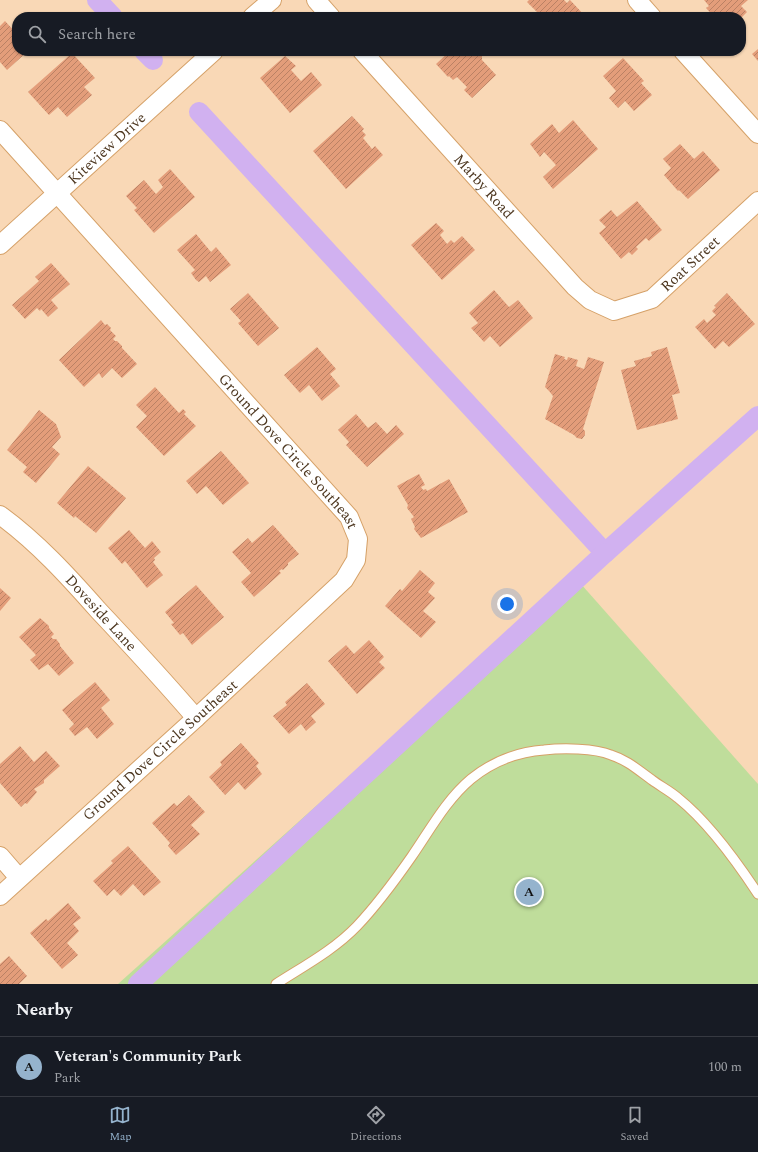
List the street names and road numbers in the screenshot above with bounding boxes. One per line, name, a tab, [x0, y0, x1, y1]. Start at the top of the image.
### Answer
street label: Kiteview Drive	[63, 107, 151, 190]
street label: Marby Road	[448, 149, 519, 224]
street label: Roat Street	[656, 231, 725, 298]
street label: Ground Dove Circle Southeast	[213, 368, 364, 533]
street label: Doveside Lane	[59, 569, 142, 657]
street label: Ground Dove Circle Southeast	[78, 674, 243, 827]

